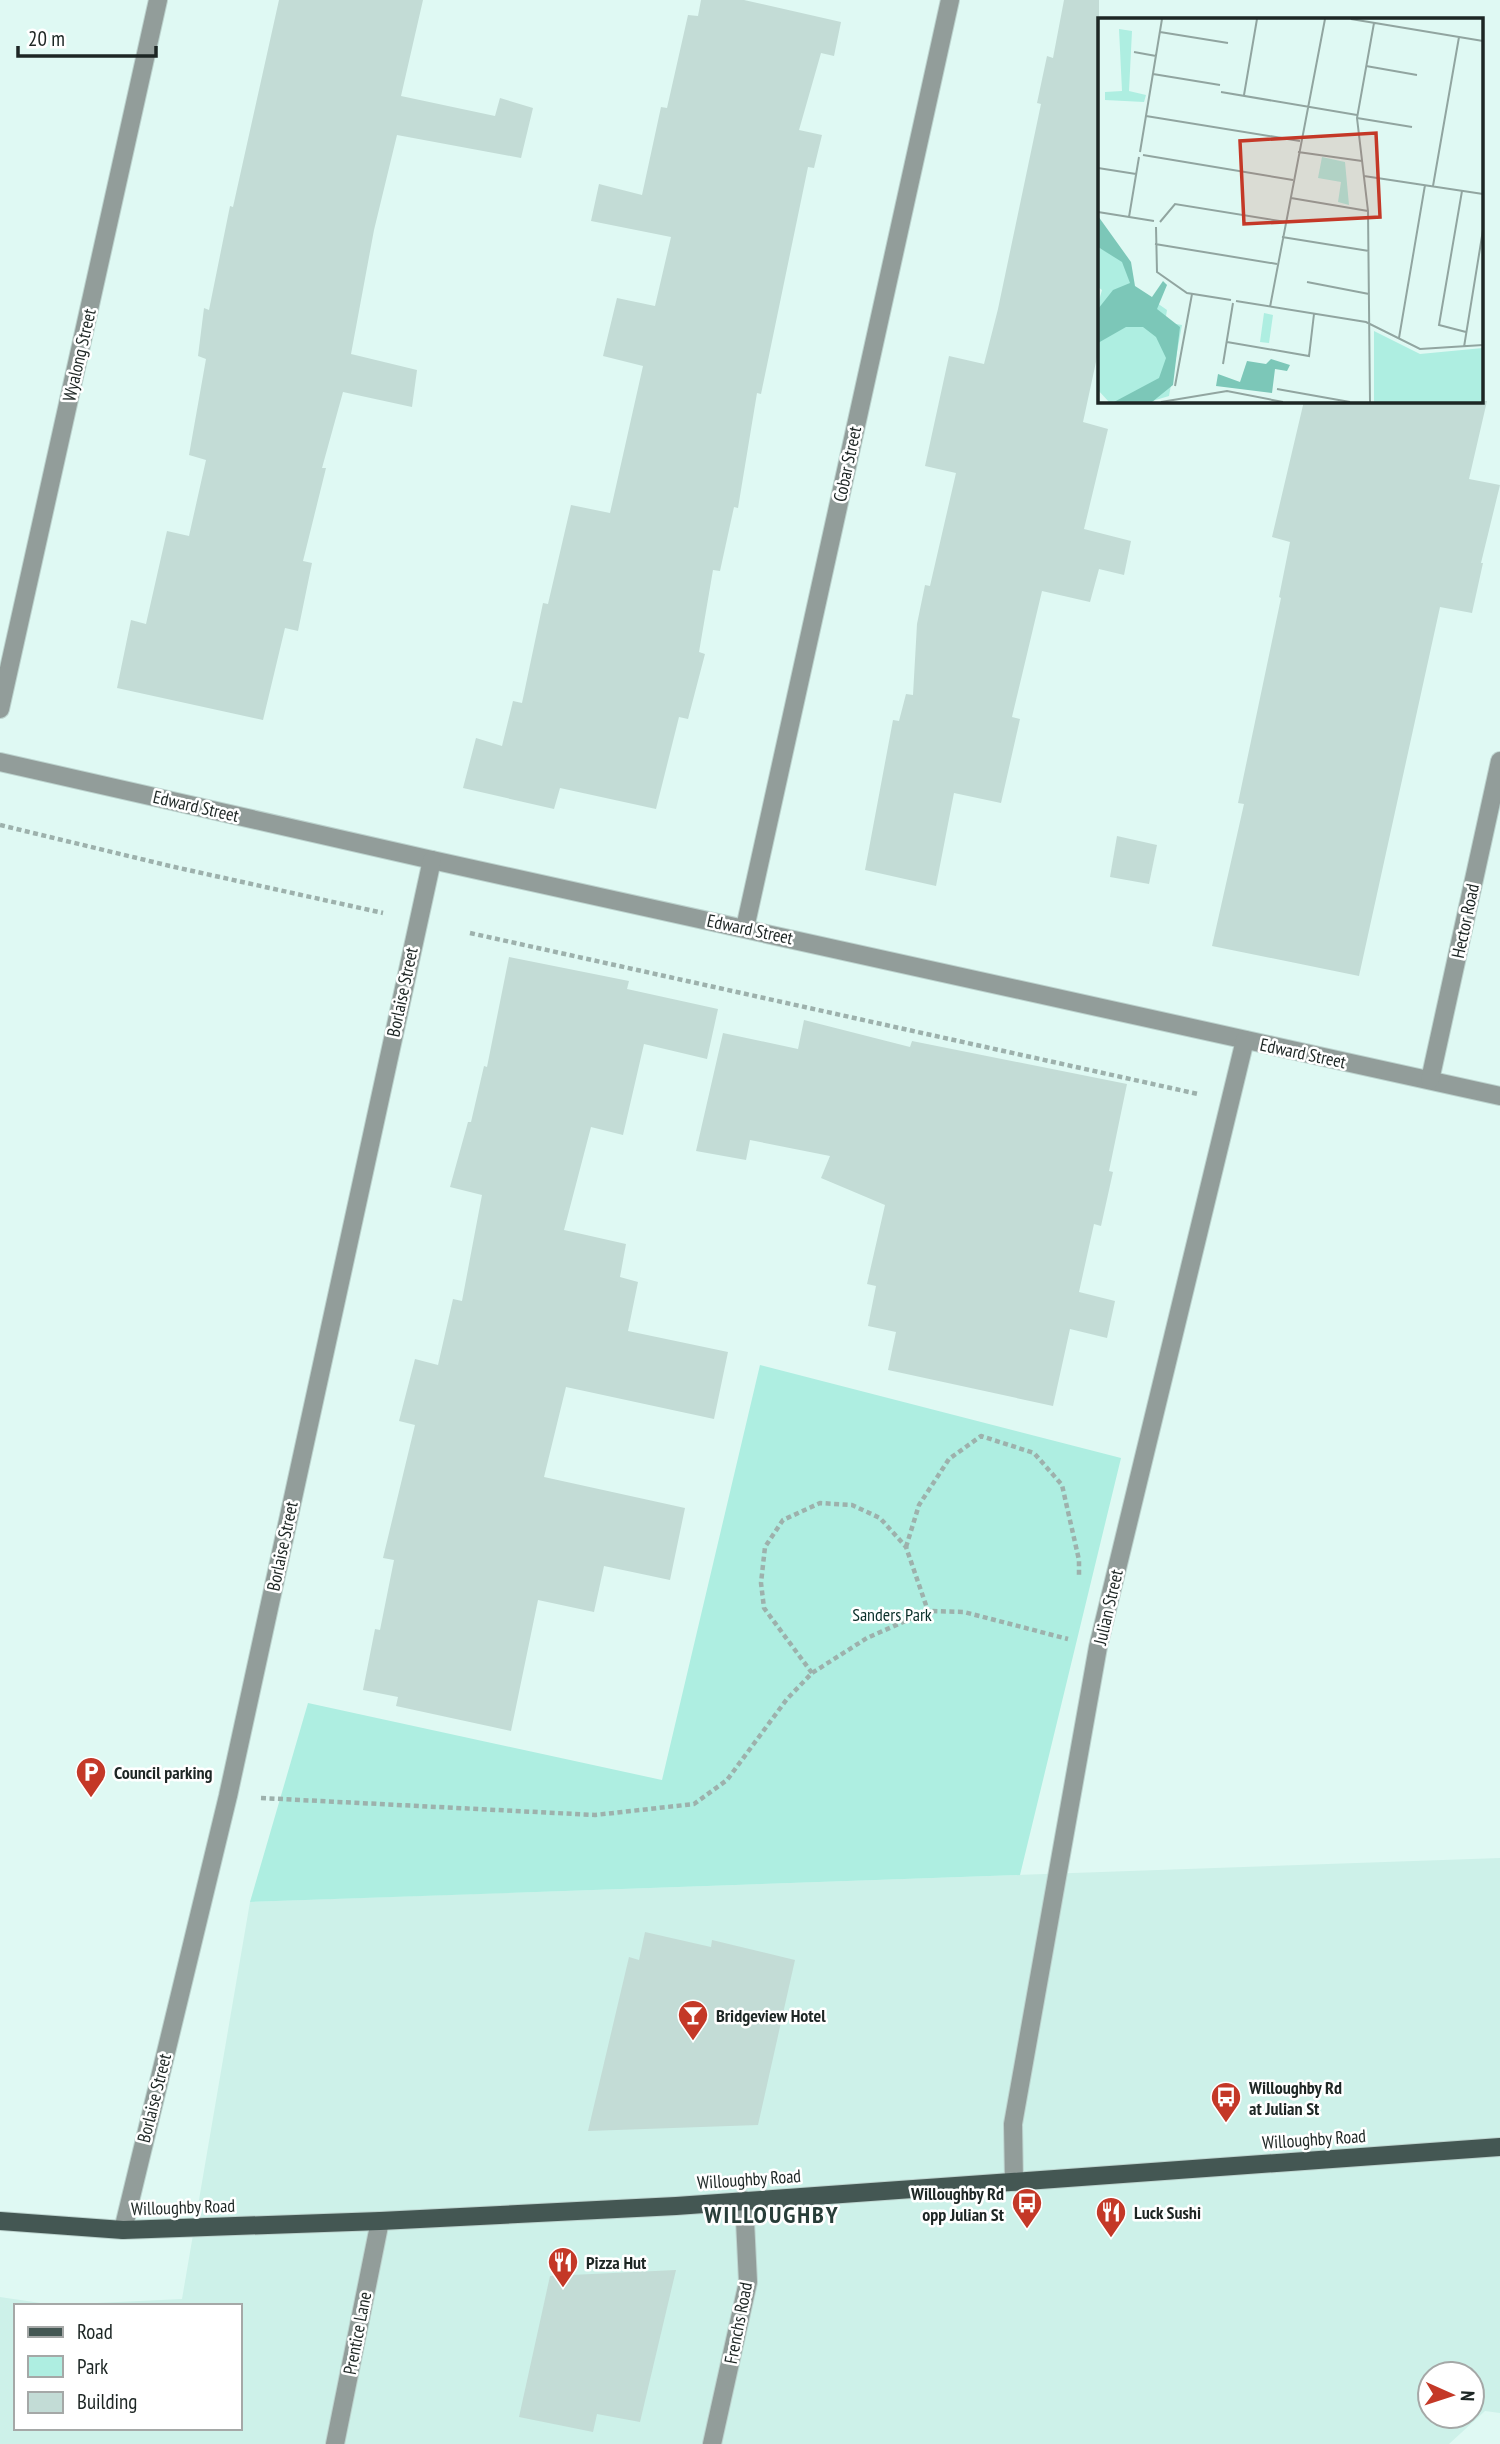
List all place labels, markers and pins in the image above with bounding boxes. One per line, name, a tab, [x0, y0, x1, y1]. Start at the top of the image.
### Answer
parking icon: Council parking	[74, 1755, 108, 1799]
place label: Council parking	[114, 1761, 213, 1784]
bar icon: Bridgeview Hotel	[676, 1998, 710, 2042]
place label: Bridgeview Hotel	[716, 2004, 826, 2027]
place label: Willoughby Rd at Julian St	[1248, 2076, 1342, 2120]
bus stop icon: Willoughby Rd at Julian St	[1209, 2080, 1243, 2124]
place label: Willoughby Rd opp Julian St	[910, 2182, 1005, 2226]
bus stop icon: Willoughby Rd opp Julian St	[1010, 2186, 1044, 2230]
restaurant icon: Luck Sushi	[1094, 2195, 1128, 2239]
place label: Luck Sushi	[1134, 2201, 1201, 2224]
restaurant icon: Pizza Hut	[546, 2245, 580, 2289]
place label: Pizza Hut	[586, 2251, 647, 2274]

